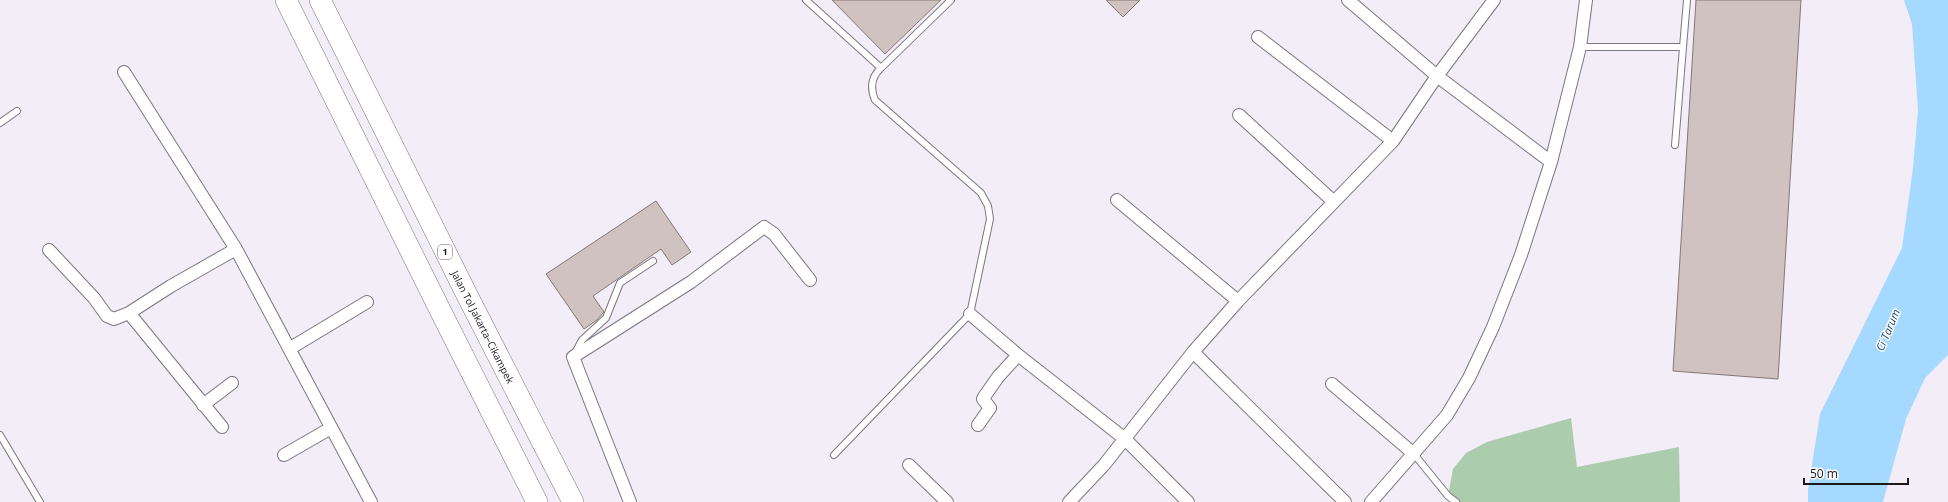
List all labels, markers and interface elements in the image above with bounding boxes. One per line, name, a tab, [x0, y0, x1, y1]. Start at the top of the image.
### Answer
road number: 1	[438, 245, 452, 259]
street label: Jalan Tol Jakarta–Cikampek	[448, 267, 518, 386]
water label: Ci Tarum	[1872, 307, 1903, 353]
scale bar	[1804, 460, 1908, 486]
text: 50 m	[1810, 465, 1838, 482]

